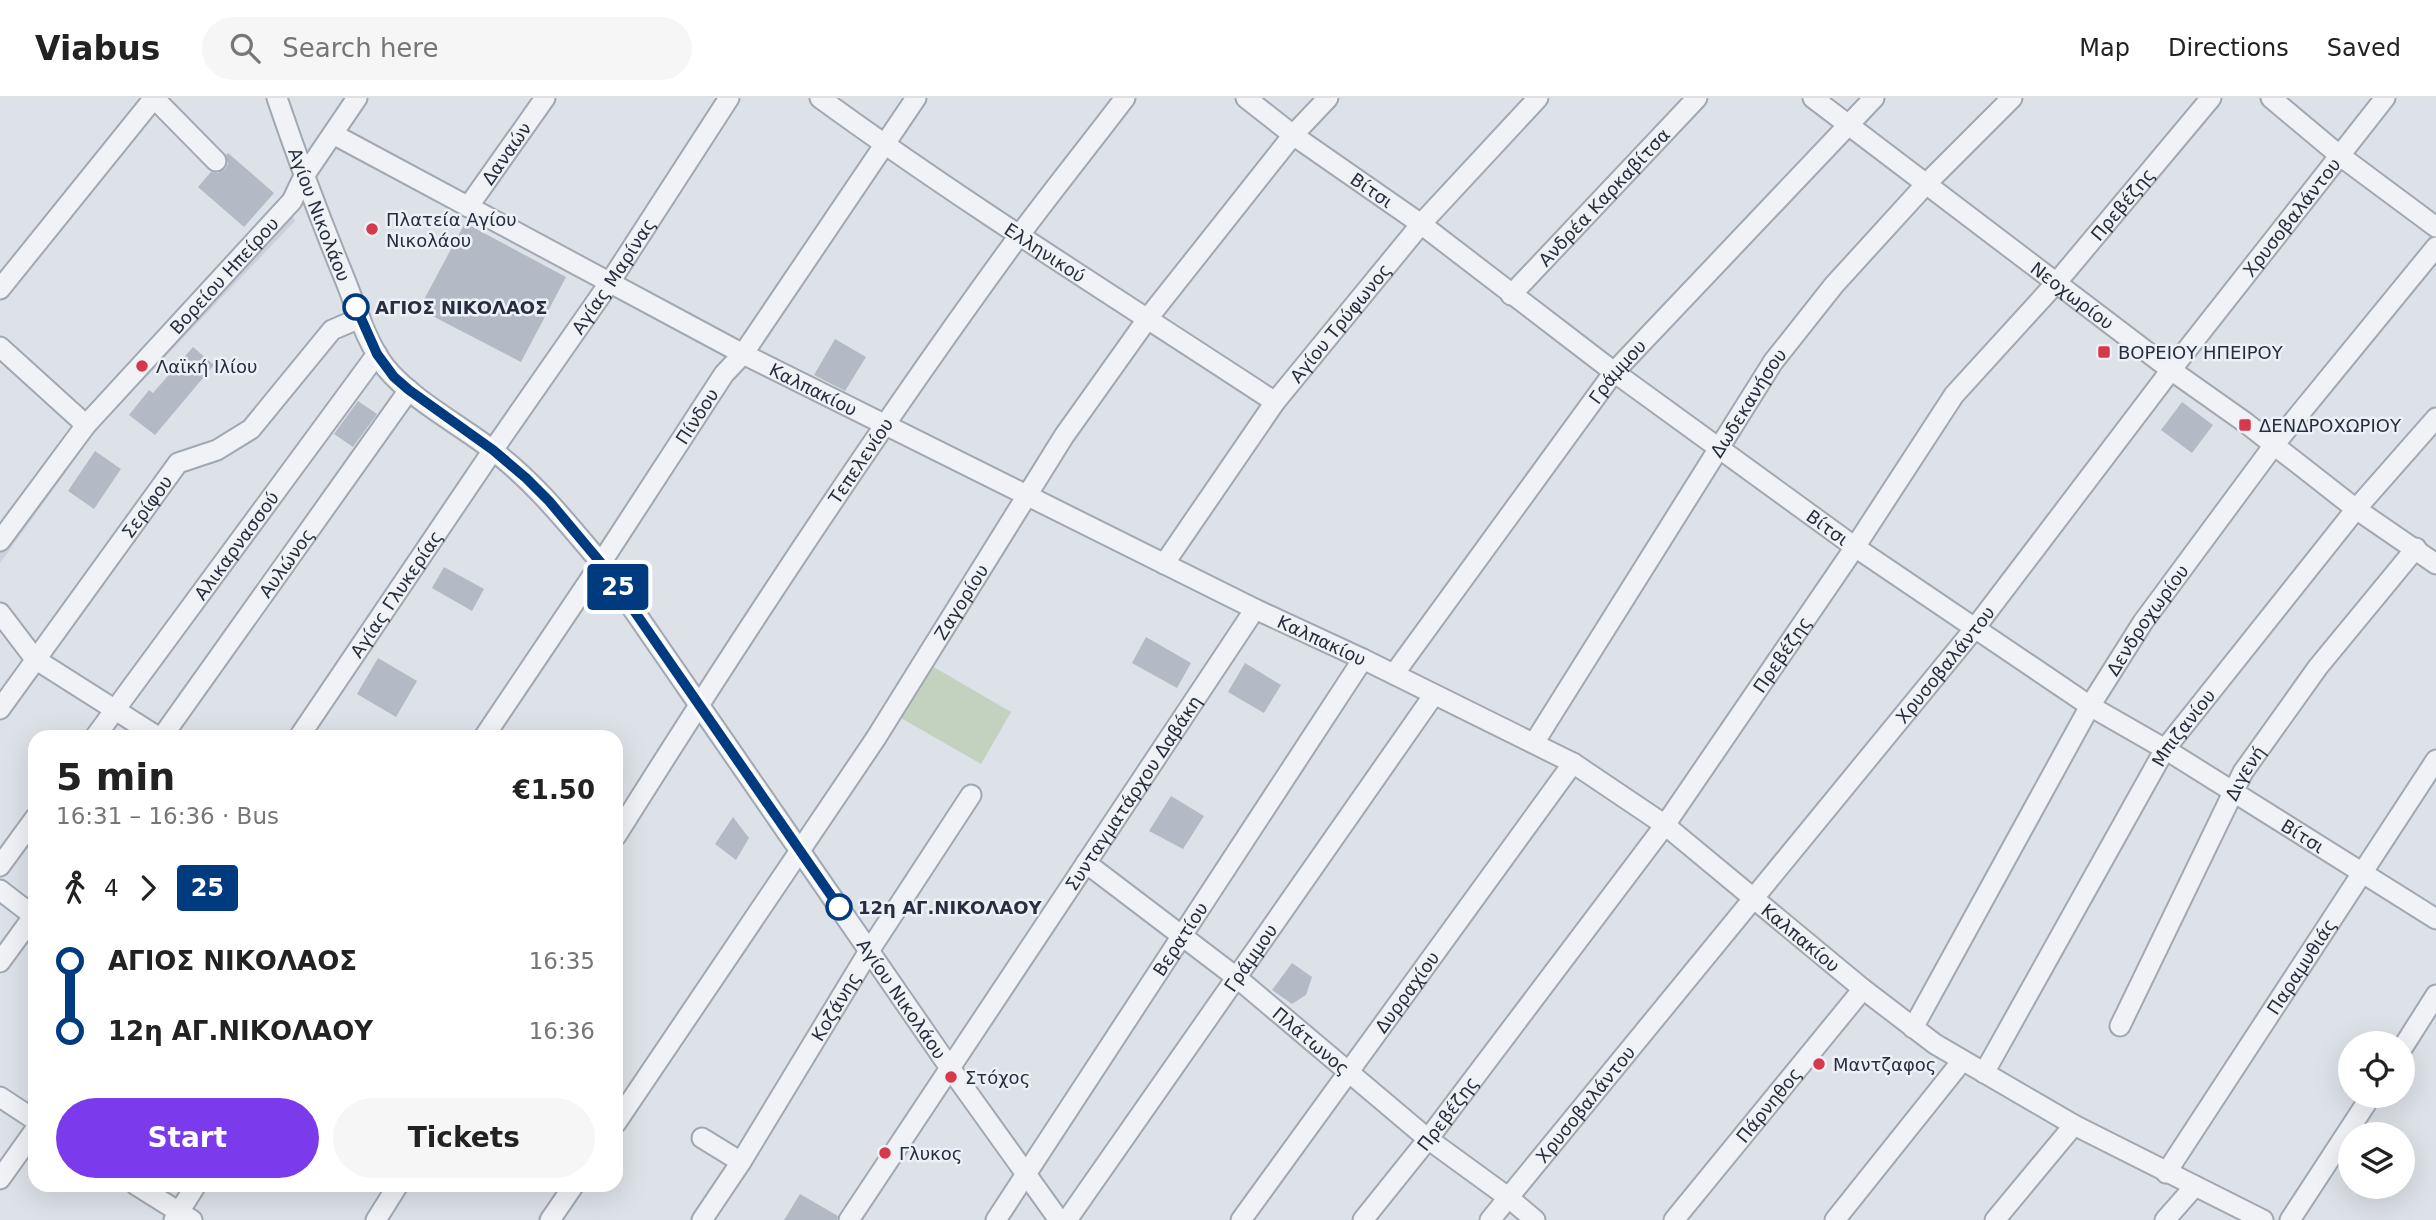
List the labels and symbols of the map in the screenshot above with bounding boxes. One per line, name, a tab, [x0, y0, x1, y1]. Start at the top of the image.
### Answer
street label: Δαναών	[477, 118, 535, 188]
street label: Ανδρέα Καρκαβίτσα	[1534, 124, 1674, 270]
street label: Αγίου Νικολάου	[285, 145, 355, 284]
street label: Χρυσοβαλάντου	[2238, 154, 2344, 280]
street label: Πρεβέζης	[2086, 164, 2158, 244]
street label: Βίτσι	[1347, 168, 1397, 212]
place label: Πλατεία Αγίου Νικολάου	[386, 209, 517, 251]
street label: Βορείου Ηπείρου	[165, 212, 283, 338]
street label: Αγίας Μαρίνας	[567, 214, 659, 338]
street label: Ελληνικού	[1001, 218, 1090, 286]
marker: Πλατεία Αγίου Νικολάου	[364, 221, 380, 237]
street label: Νεοχωρίου	[2027, 257, 2118, 333]
street label: Αγίου Τρύφωνος	[1285, 259, 1395, 386]
marker: ΑΓΙΟΣ ΝΙΚΟΛΑΟΣ	[343, 294, 369, 320]
place label: ΑΓΙΟΣ ΝΙΚΟΛΑΟΣ	[375, 297, 547, 318]
street label: Γράμμου	[1584, 335, 1650, 408]
place label: ΒΟΡΕΙΟΥ ΗΠΕΙΡΟΥ	[2118, 342, 2284, 363]
street label: Δωδεκανήσου	[1706, 344, 1790, 461]
marker: ΒΟΡΕΙΟΥ ΗΠΕΙΡΟΥ	[2096, 344, 2112, 360]
place label: Λαϊκή Ιλίου	[156, 356, 258, 377]
marker: Λαϊκή Ιλίου	[134, 358, 150, 374]
street label: Καλπακίου	[766, 358, 861, 420]
street label: Πίνδου	[671, 384, 722, 448]
street label: Τεπελενίου	[823, 414, 897, 508]
place label: ΔΕΝΔΡΟΧΩΡΙΟΥ	[2259, 415, 2402, 436]
marker: ΔΕΝΔΡΟΧΩΡΙΟΥ	[2237, 417, 2253, 433]
street label: Σερίφου	[117, 471, 176, 542]
street label: Αλικαρνασσού	[189, 487, 283, 604]
street label: Βίτσι	[1803, 505, 1853, 549]
street label: Αυλώνος	[254, 524, 318, 601]
street label: Αγίας Γλυκερίας	[346, 526, 446, 661]
street label: Ζαγορίου	[929, 560, 992, 643]
street label: Δενδροχωρίου	[2102, 560, 2193, 679]
line badge: 25	[586, 564, 650, 610]
street label: Χρυσοβαλάντου	[1891, 602, 1999, 727]
street label: Καλπακίου	[1274, 610, 1370, 669]
street label: Πρεβέζης	[1748, 612, 1815, 696]
street label: Μπιζανίου	[2147, 685, 2219, 770]
street label: Συνταγματάρχου Δαβάκη	[1061, 691, 1205, 894]
street label: Διγενή	[2220, 742, 2269, 804]
street label: Βίτσι	[2278, 814, 2329, 857]
marker: 12η ΑΓ.ΝΙΚΟΛΑΟΥ	[826, 894, 852, 920]
place label: 12η ΑΓ.ΝΙΚΟΛΑΟΥ	[858, 897, 1043, 918]
street label: Βερατίου	[1148, 898, 1212, 980]
street label: Καλπακίου	[1758, 899, 1844, 976]
street label: Παραμυθιάς	[2262, 914, 2340, 1018]
street label: Γράμμου	[1219, 920, 1281, 996]
street label: Αγίου Νικολάου	[853, 934, 951, 1063]
street label: Δυρραχίου	[1370, 947, 1443, 1037]
street label: Κοζάνης	[807, 968, 864, 1044]
street label: Πλάτωνος	[1269, 1002, 1354, 1079]
street label: Χρυσοβαλάντου	[1531, 1041, 1639, 1167]
place label: Μαντζαφος	[1833, 1054, 1936, 1075]
marker: Μαντζαφος	[1811, 1056, 1827, 1072]
street label: Πάρνηθος	[1731, 1063, 1805, 1147]
place label: Στόχος	[965, 1067, 1030, 1088]
marker: Στόχος	[943, 1069, 959, 1085]
street label: Πρεβέζης	[1412, 1072, 1482, 1155]
place label: Γλυκος	[899, 1143, 962, 1164]
marker: Γλυκος	[877, 1145, 893, 1161]

